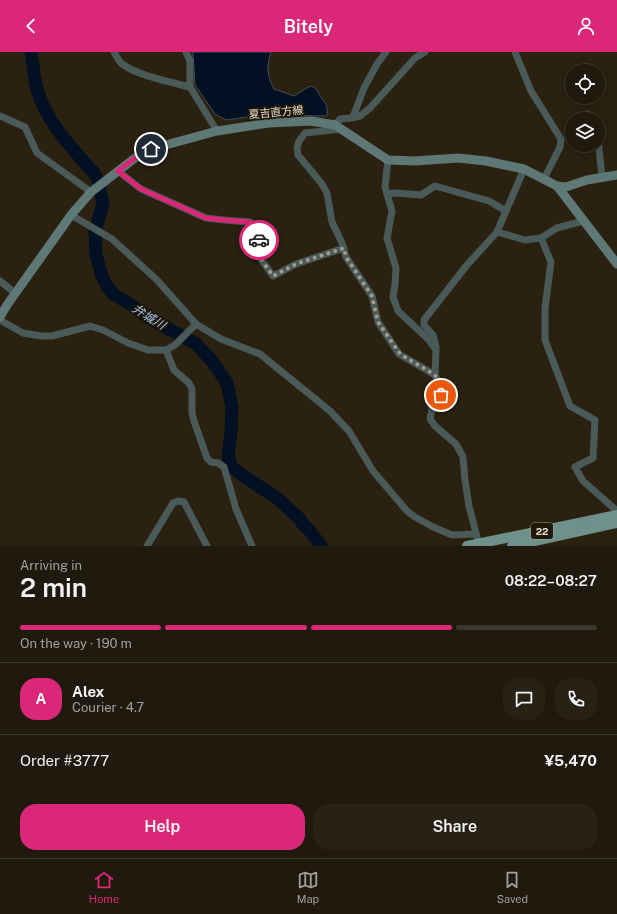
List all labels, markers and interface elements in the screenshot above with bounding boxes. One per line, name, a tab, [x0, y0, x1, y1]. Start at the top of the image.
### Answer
icon: back	[20, 15, 42, 37]
icon: person	[575, 15, 597, 37]
text: Bitely	[284, 16, 333, 37]
map controls	[565, 64, 605, 152]
button: locate	[565, 64, 605, 104]
street label: 夏吉直方線	[248, 104, 304, 120]
button: layers	[565, 112, 605, 152]
pin	[134, 132, 168, 166]
icon: home	[140, 138, 162, 160]
courier	[239, 220, 279, 260]
icon: car	[248, 229, 270, 251]
water label: 弁城川	[130, 302, 170, 334]
pin	[424, 378, 458, 412]
icon: bag	[430, 384, 452, 406]
road number: 22	[531, 523, 553, 539]
text: Arriving in	[20, 558, 82, 573]
text: 2 min	[20, 572, 87, 603]
text: 08:22–08:27	[505, 572, 597, 589]
text: On the way · 190 m	[20, 636, 132, 651]
button: chat	[503, 678, 545, 720]
button: phone	[555, 678, 597, 720]
text: Alex	[72, 683, 104, 700]
text: A	[36, 690, 46, 707]
text: Courier · 4.7	[72, 700, 144, 715]
text: Order #3777	[20, 752, 109, 769]
text: ¥5,470	[544, 752, 597, 769]
button: Help	[20, 804, 305, 850]
button: Share	[313, 804, 597, 850]
tab: Home	[89, 869, 119, 905]
tab: Map	[297, 869, 319, 905]
tab: Saved	[497, 869, 528, 905]

